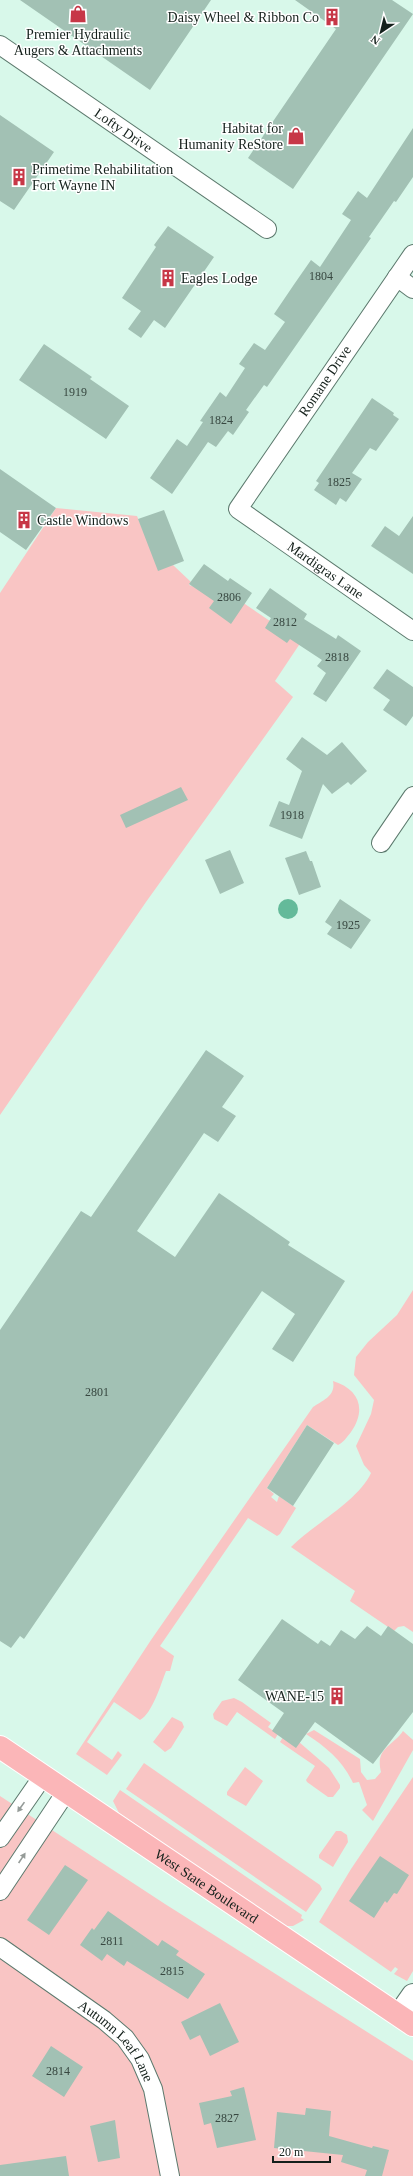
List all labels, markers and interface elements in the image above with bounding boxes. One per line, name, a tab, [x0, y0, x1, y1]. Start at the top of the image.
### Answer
shop icon: Premier Hydraulic Augers & Attachments	[68, 4, 88, 24]
building icon: Daisy Wheel & Ribbon Co	[322, 7, 342, 27]
place label: Daisy Wheel & Ribbon Co	[168, 10, 319, 25]
north arrow	[361, 12, 401, 52]
place label: Premier Hydraulic Augers & Attachments	[14, 27, 142, 58]
text: N	[369, 33, 382, 47]
street label: Lofty Drive	[92, 105, 155, 155]
place label: Habitat for Humanity ReStore	[178, 121, 283, 152]
shop icon: Habitat for Humanity ReStore	[286, 126, 306, 146]
place label: Primetime Rehabilitation Fort Wayne IN	[32, 162, 173, 193]
building icon: Primetime Rehabilitation Fort Wayne IN	[9, 167, 29, 187]
building icon: Eagles Lodge	[158, 268, 178, 288]
house number: 1804	[309, 269, 333, 283]
place label: Eagles Lodge	[181, 271, 258, 286]
street label: Romane Drive	[296, 343, 354, 419]
house number: 1919	[63, 385, 87, 399]
house number: 1824	[209, 413, 233, 427]
house number: 1825	[327, 475, 351, 489]
building icon: Castle Windows	[14, 510, 34, 530]
place label: Castle Windows	[37, 513, 128, 528]
street label: Mardigras Lane	[285, 538, 366, 602]
house number: 2806	[217, 590, 241, 604]
house number: 2812	[273, 615, 297, 629]
house number: 2818	[325, 650, 349, 664]
house number: 1918	[280, 808, 304, 822]
house number: 1925	[336, 918, 360, 932]
house number: 2801	[85, 1385, 109, 1399]
building icon: WANE-15	[327, 1686, 347, 1706]
place label: WANE-15	[265, 1689, 324, 1704]
one-way arrow	[17, 1802, 25, 1812]
street label: West State Boulevard	[152, 1846, 261, 1926]
one-way arrow	[18, 1853, 26, 1864]
house number: 2811	[100, 1934, 124, 1948]
house number: 2815	[160, 1964, 184, 1978]
street label: Autumn Leaf Lane	[76, 1997, 156, 2084]
house number: 2814	[46, 2064, 70, 2078]
house number: 2827	[215, 2111, 239, 2125]
scale bar	[273, 2138, 330, 2164]
text: 20 m	[279, 2145, 304, 2159]

